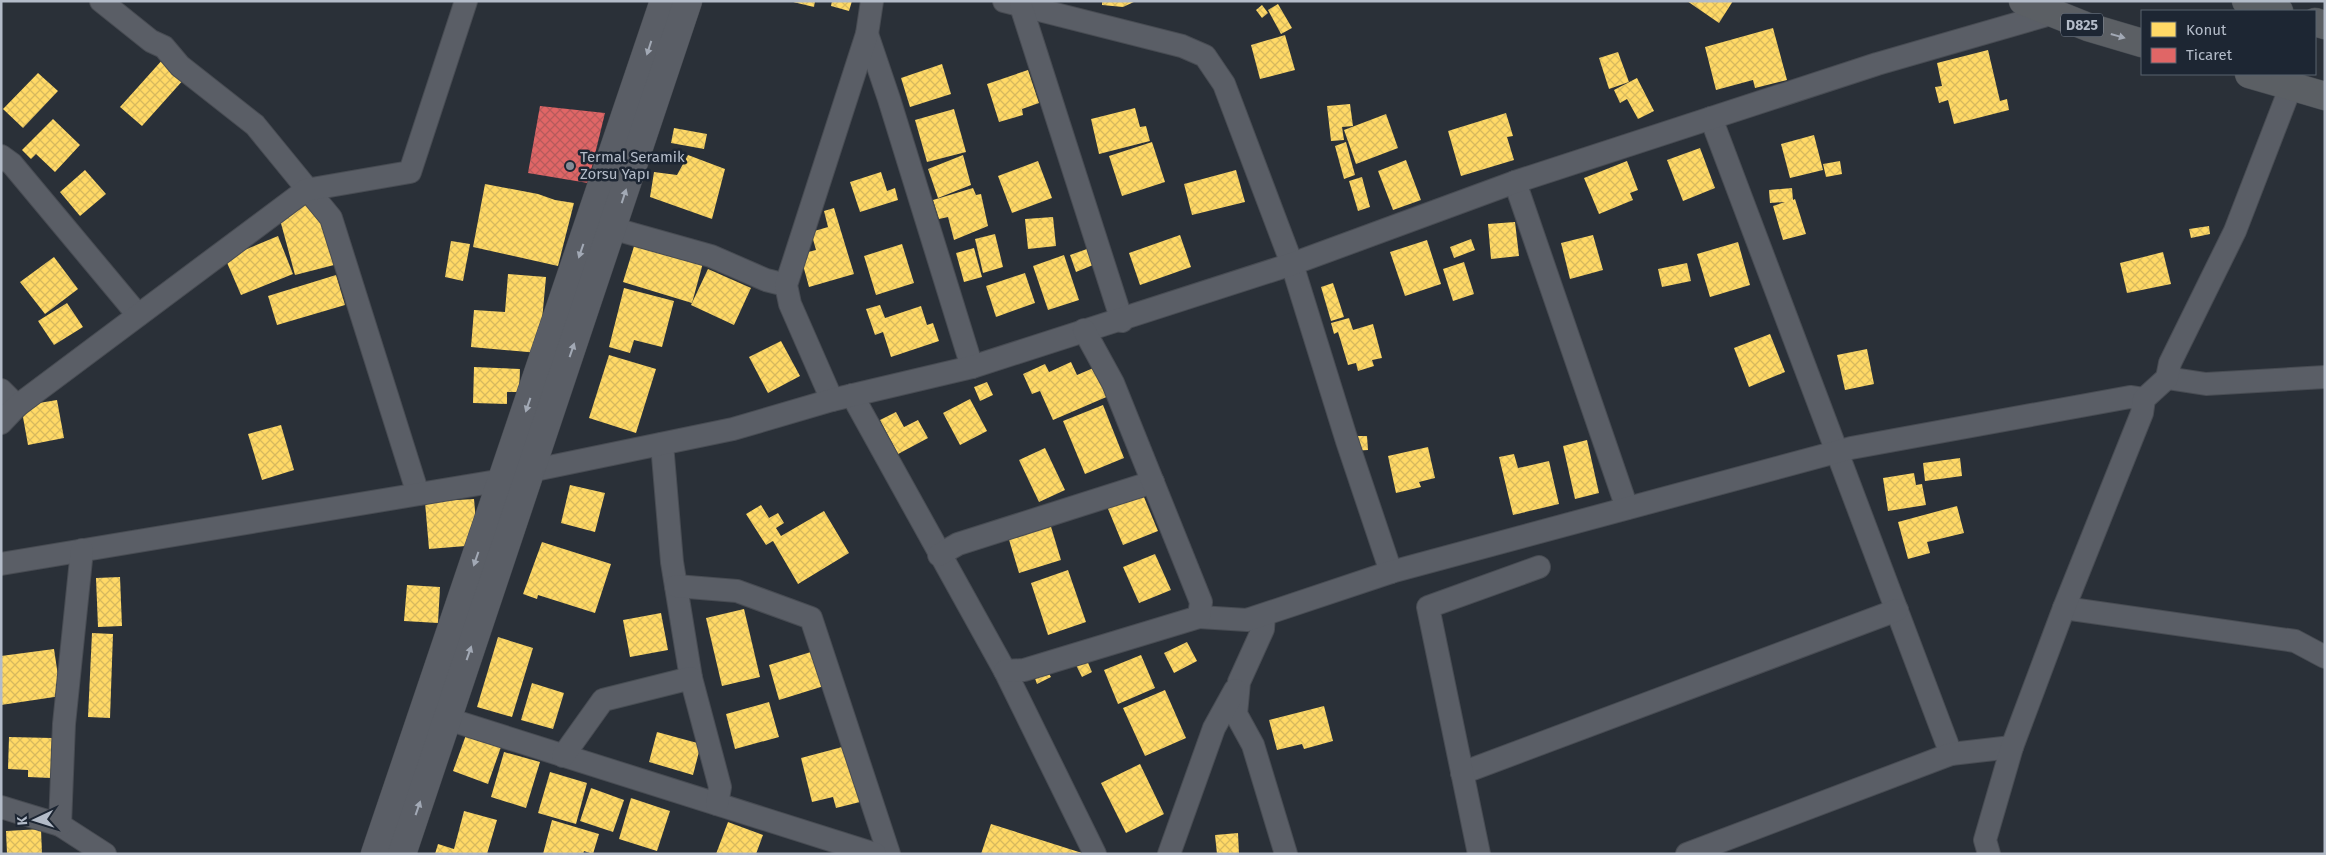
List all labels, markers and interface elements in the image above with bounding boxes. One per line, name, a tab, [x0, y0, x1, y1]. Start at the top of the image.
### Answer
legend	[2141, 10, 2316, 75]
road number: D825	[2061, 14, 2103, 36]
text: Konut	[2186, 21, 2227, 39]
one-way arrow	[2111, 32, 2126, 40]
one-way arrow	[645, 40, 652, 55]
text: Ticaret	[2186, 46, 2233, 64]
place label: Termal Seramik Zorsu Yapı	[580, 148, 685, 183]
marker: Termal Seramik Zorsu Yapı	[564, 160, 576, 172]
one-way arrow	[620, 189, 628, 204]
one-way arrow	[577, 244, 584, 259]
one-way arrow	[568, 343, 576, 358]
one-way arrow	[524, 398, 532, 413]
one-way arrow	[472, 552, 480, 567]
one-way arrow	[466, 646, 474, 661]
north arrow	[10, 795, 60, 845]
one-way arrow	[414, 800, 422, 815]
text: K	[14, 815, 31, 826]

